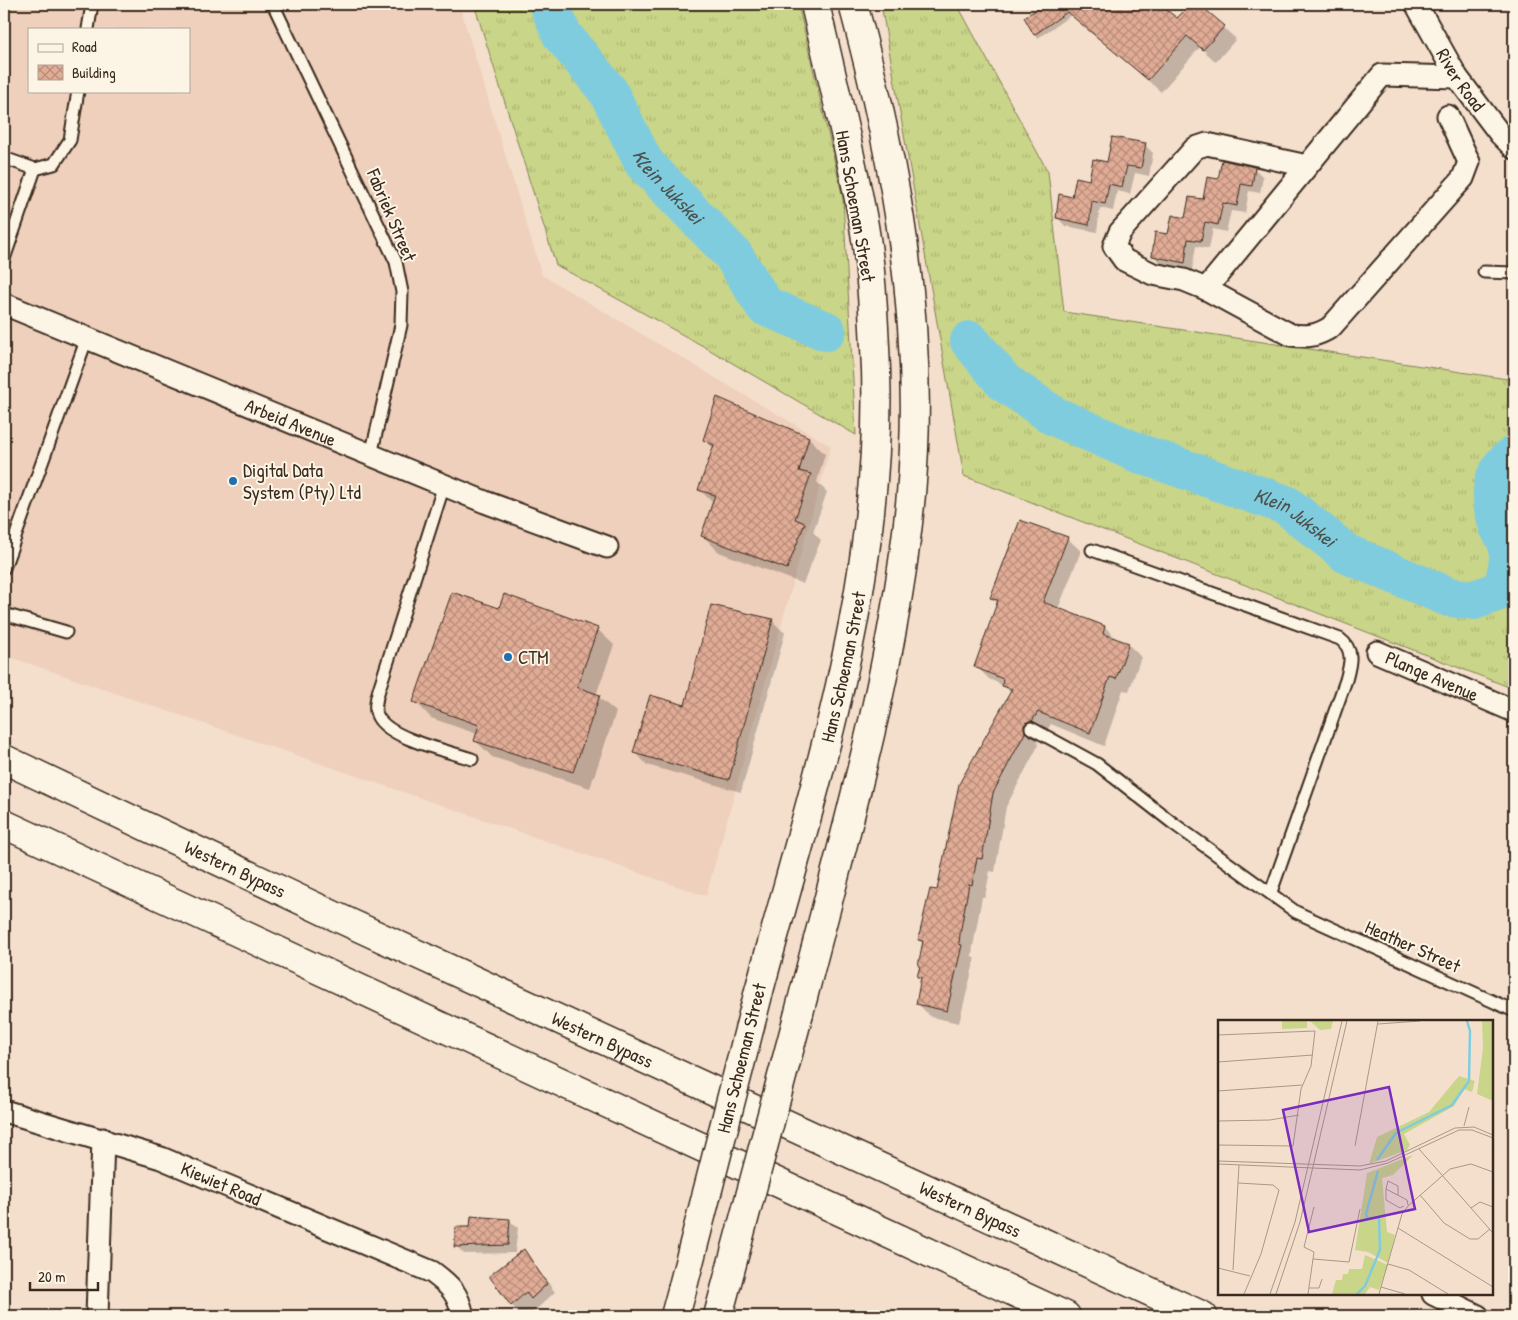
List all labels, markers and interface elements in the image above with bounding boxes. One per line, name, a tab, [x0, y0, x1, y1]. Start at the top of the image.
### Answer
legend	[28, 28, 190, 92]
text: Road	[72, 36, 97, 57]
street label: River Road	[1430, 43, 1492, 117]
text: Building	[72, 62, 116, 83]
street label: Hans Schoeman Street	[830, 128, 882, 284]
water label: Klein Jukskei	[626, 145, 712, 232]
street label: Fabriek Street	[360, 164, 423, 266]
street label: Arbeid Avenue	[241, 392, 341, 453]
place label: Digital Data System (Pty) Ltd	[243, 457, 361, 505]
marker: Digital Data System (Pty) Ltd	[227, 475, 239, 487]
water label: Klein Jukskei	[1250, 481, 1344, 555]
street label: Hans Schoeman Street	[814, 589, 872, 745]
place label: CTM	[518, 644, 549, 670]
street label: Plange Avenue	[1382, 644, 1483, 707]
marker: CTM	[502, 651, 514, 663]
street label: Western Bypass	[180, 834, 290, 904]
street label: Heather Street	[1361, 913, 1465, 979]
street label: Hans Schoeman Street	[710, 980, 772, 1136]
street label: Western Bypass	[548, 1005, 657, 1074]
inset map	[1218, 1020, 1493, 1295]
street label: Kiewiet Road	[177, 1155, 266, 1212]
street label: Western Bypass	[915, 1174, 1025, 1243]
scale bar	[30, 1260, 98, 1292]
text: 20 m	[38, 1266, 65, 1287]

